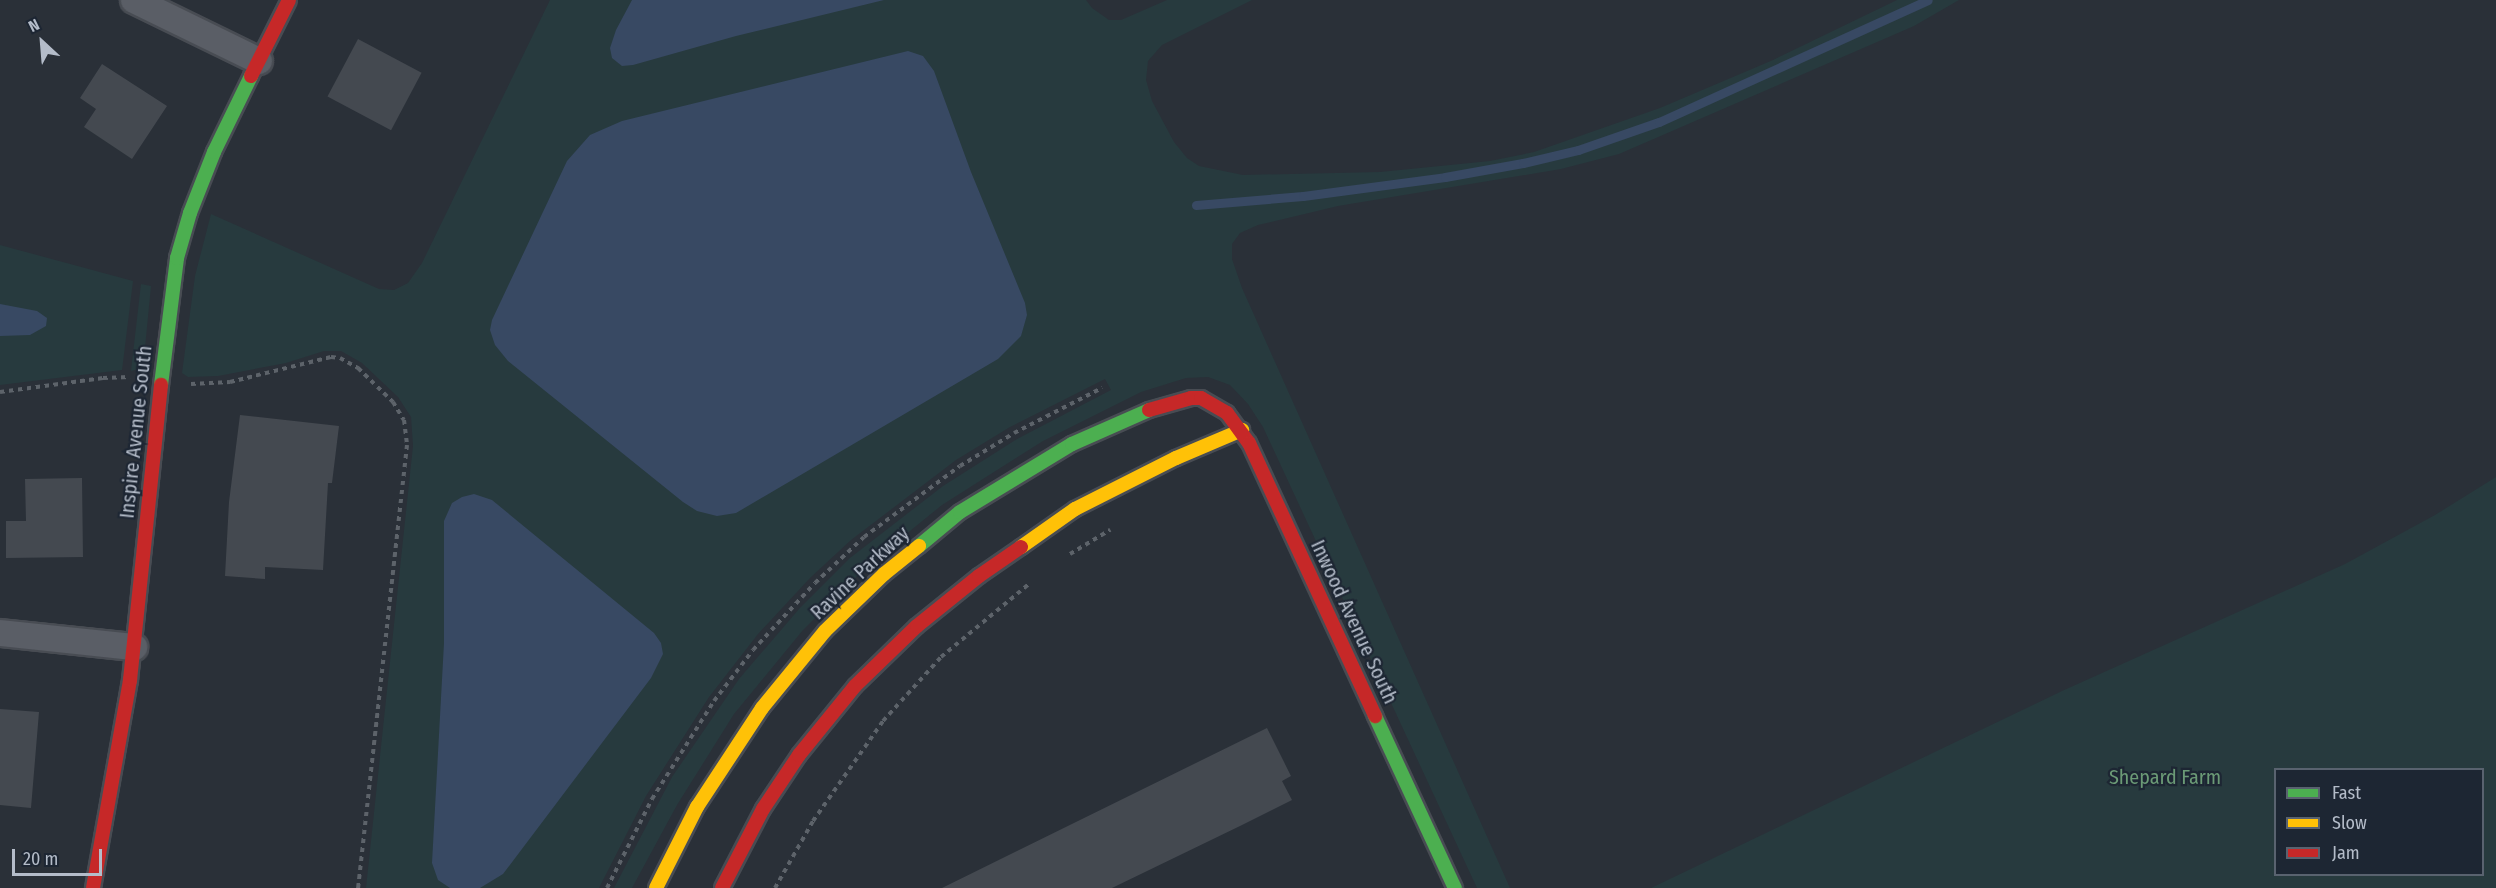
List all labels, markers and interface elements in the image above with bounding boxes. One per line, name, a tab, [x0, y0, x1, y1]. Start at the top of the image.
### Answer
north arrow	[12, 12, 72, 72]
text: N	[25, 15, 42, 36]
street label: Inspire Avenue South	[115, 344, 157, 520]
street label: Ravine Parkway	[806, 521, 914, 625]
street label: Inwood Avenue South	[1305, 536, 1403, 708]
park label: Shepard Farm	[2109, 765, 2221, 789]
legend	[2274, 768, 2484, 876]
text: Fast	[2332, 782, 2361, 804]
text: Slow	[2332, 812, 2367, 834]
scale bar	[15, 837, 105, 875]
text: Jam	[2332, 842, 2360, 864]
text: 20 m	[23, 848, 58, 870]

